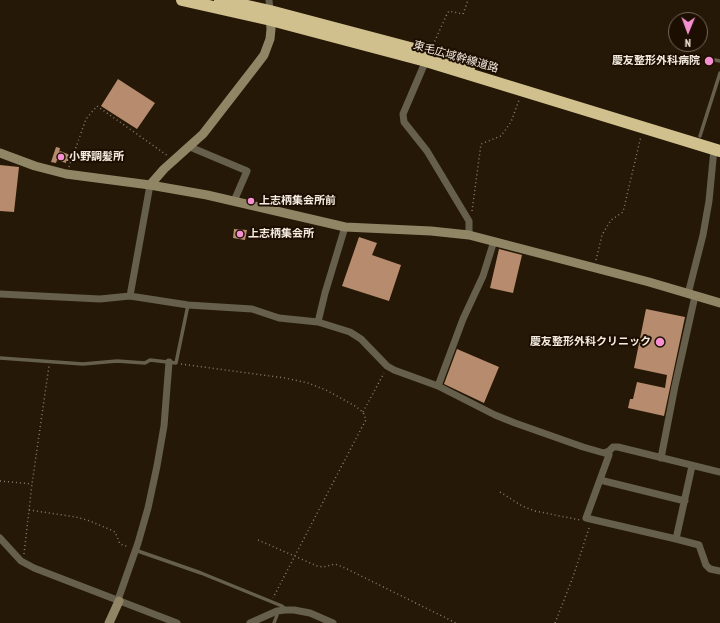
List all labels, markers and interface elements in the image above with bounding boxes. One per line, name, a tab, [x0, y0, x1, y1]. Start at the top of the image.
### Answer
north arrow	[668, 12, 708, 52]
text: N	[685, 36, 691, 50]
street label: 東毛広域幹線道路	[412, 39, 500, 75]
place label: 慶友整形外科病院	[612, 54, 700, 68]
marker: 慶友整形外科病院	[703, 55, 715, 67]
place label: 小野調髪所	[69, 150, 124, 164]
marker: 小野調髪所	[56, 152, 66, 162]
place label: 上志柄集会所前	[259, 194, 336, 208]
marker: 上志柄集会所前	[246, 196, 256, 206]
place label: 上志柄集会所	[248, 227, 314, 241]
marker: 上志柄集会所	[235, 229, 245, 239]
place label: 慶友整形外科クリニック	[530, 335, 651, 349]
marker: 慶友整形外科クリニック	[654, 336, 666, 348]

